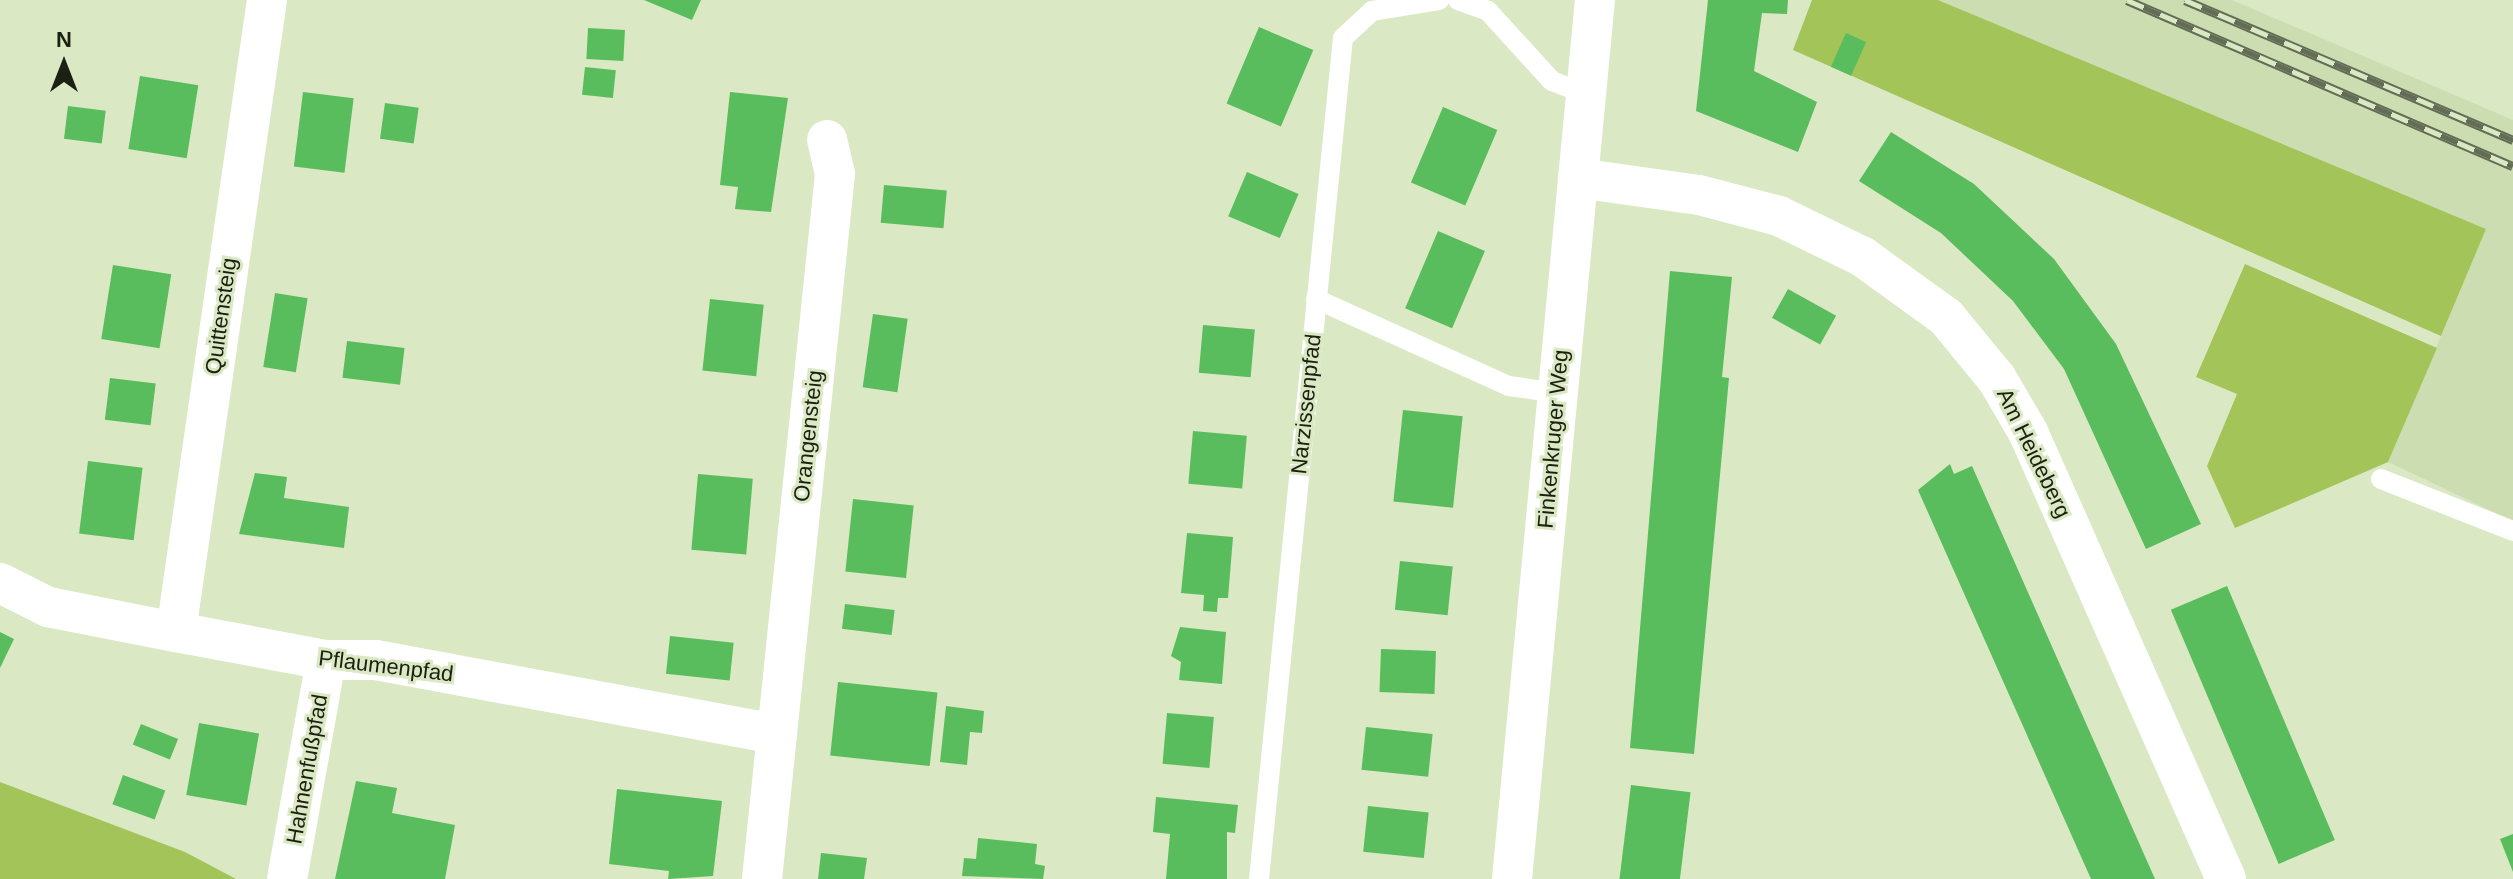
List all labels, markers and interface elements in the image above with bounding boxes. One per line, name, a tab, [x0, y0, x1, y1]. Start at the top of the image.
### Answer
north arrow	[24, 24, 104, 104]
text: N	[56, 27, 72, 52]
street label: Quittensteig	[200, 256, 242, 376]
street label: Narzissenpfad	[1286, 333, 1326, 475]
street label: Finkenkruger Weg	[1532, 349, 1574, 529]
street label: Orangensteig	[788, 369, 828, 503]
street label: Am Heideberg	[1991, 384, 2077, 522]
street label: Pflaumenpfad	[317, 645, 455, 687]
street label: Hahnenfußpfad	[281, 692, 333, 846]

